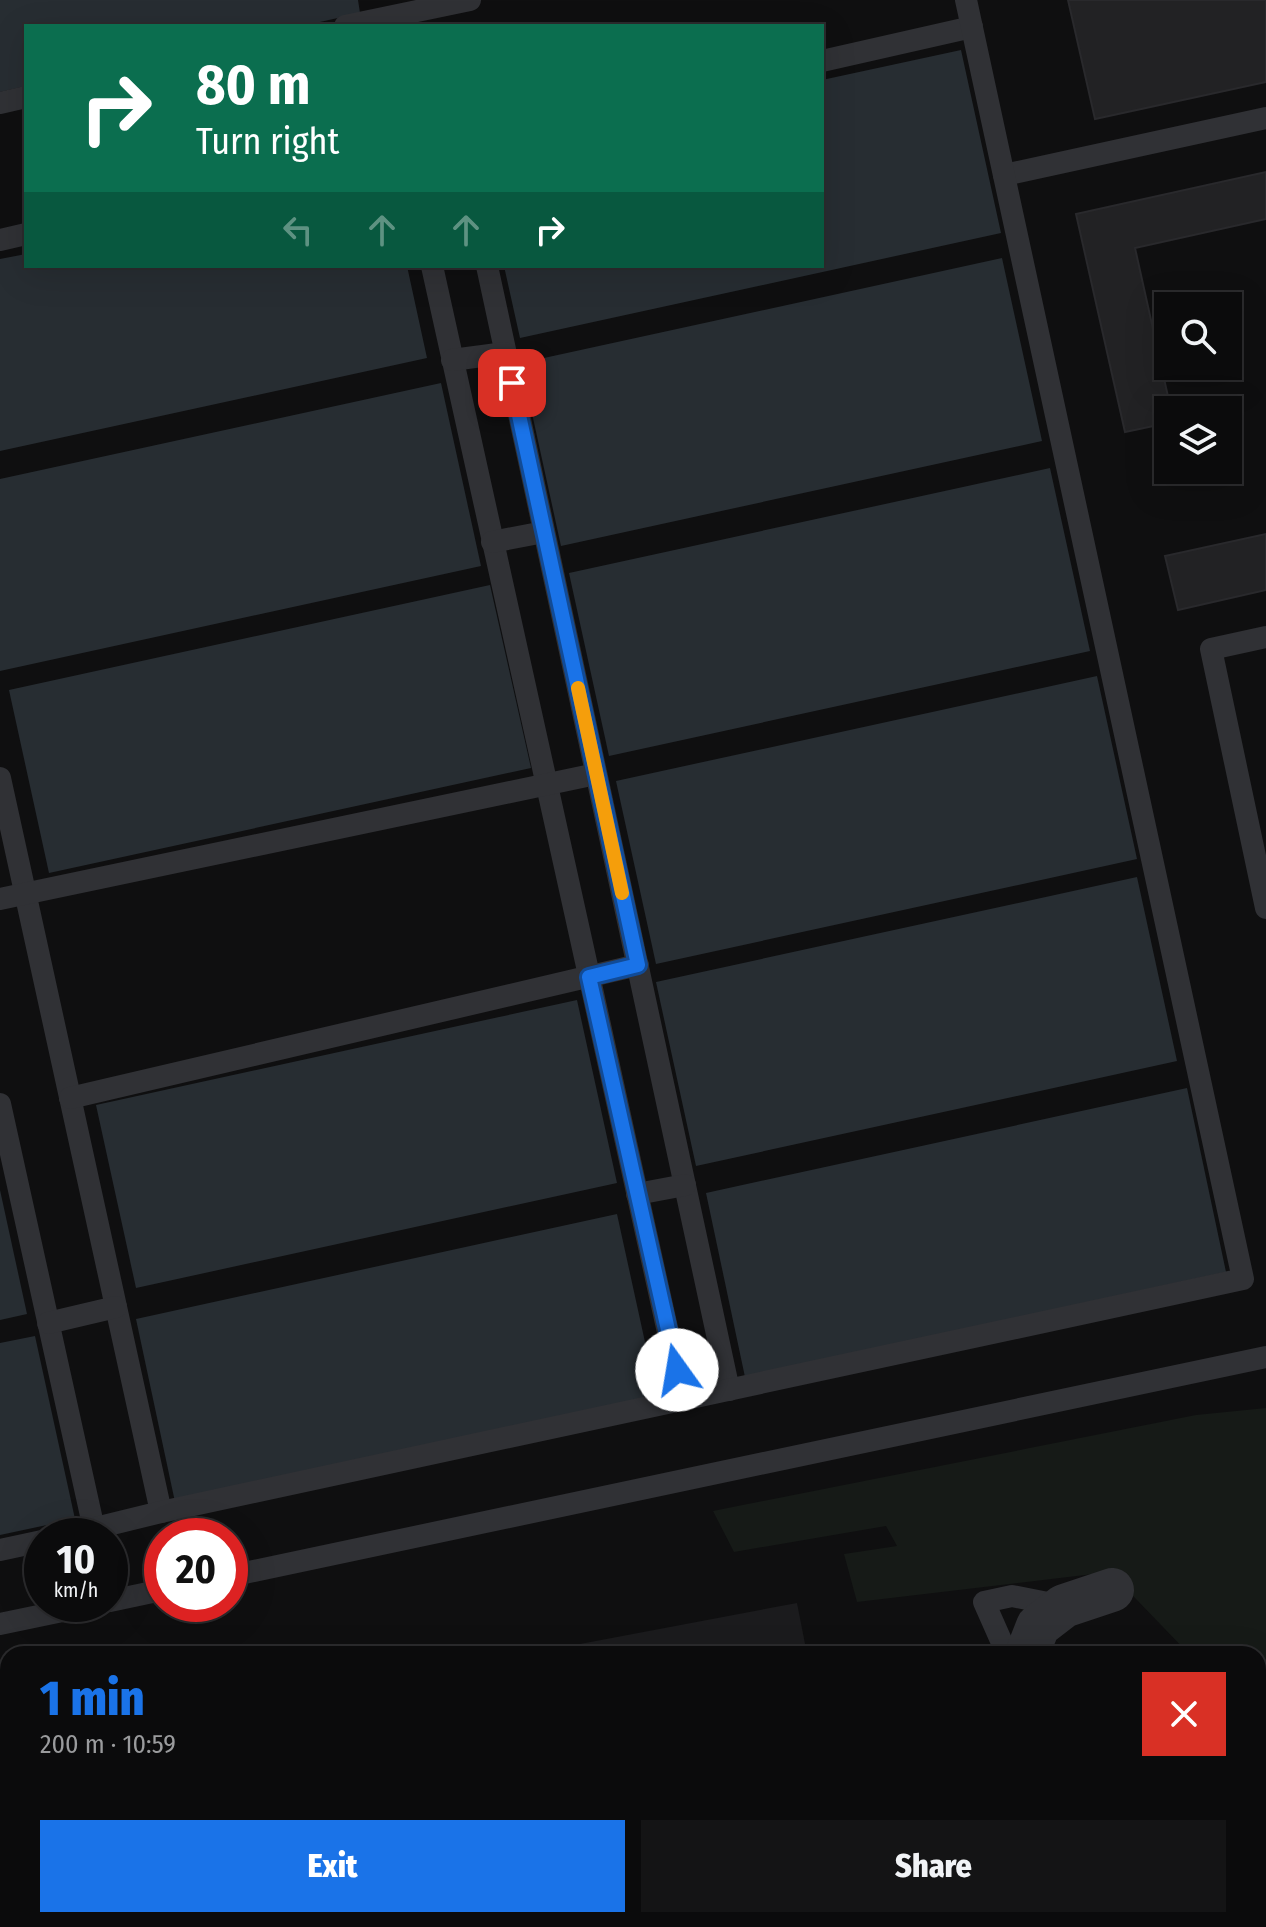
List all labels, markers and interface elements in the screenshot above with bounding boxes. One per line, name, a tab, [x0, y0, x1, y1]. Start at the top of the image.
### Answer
text: 80 m	[196, 52, 311, 119]
icon: right	[64, 56, 168, 160]
text: Turn right	[196, 120, 339, 164]
icon: left	[276, 208, 320, 252]
icon: ahead	[360, 208, 404, 252]
icon: ahead	[444, 208, 488, 252]
icon: right	[528, 208, 572, 252]
map controls	[1154, 292, 1242, 484]
button: search	[1154, 292, 1242, 380]
pin	[478, 349, 546, 417]
icon: arrive	[490, 361, 534, 405]
button: layers	[1154, 396, 1242, 484]
position arrow	[635, 1328, 719, 1412]
speed limit sign: 20	[144, 1518, 248, 1622]
text: 10	[57, 1536, 95, 1584]
text: km/h	[54, 1578, 98, 1602]
text: 1 min	[40, 1670, 144, 1728]
button: close	[1142, 1672, 1226, 1756]
text: 200 m · 10:59	[40, 1729, 176, 1760]
button: Exit	[40, 1820, 625, 1912]
button: Share	[641, 1820, 1226, 1912]

